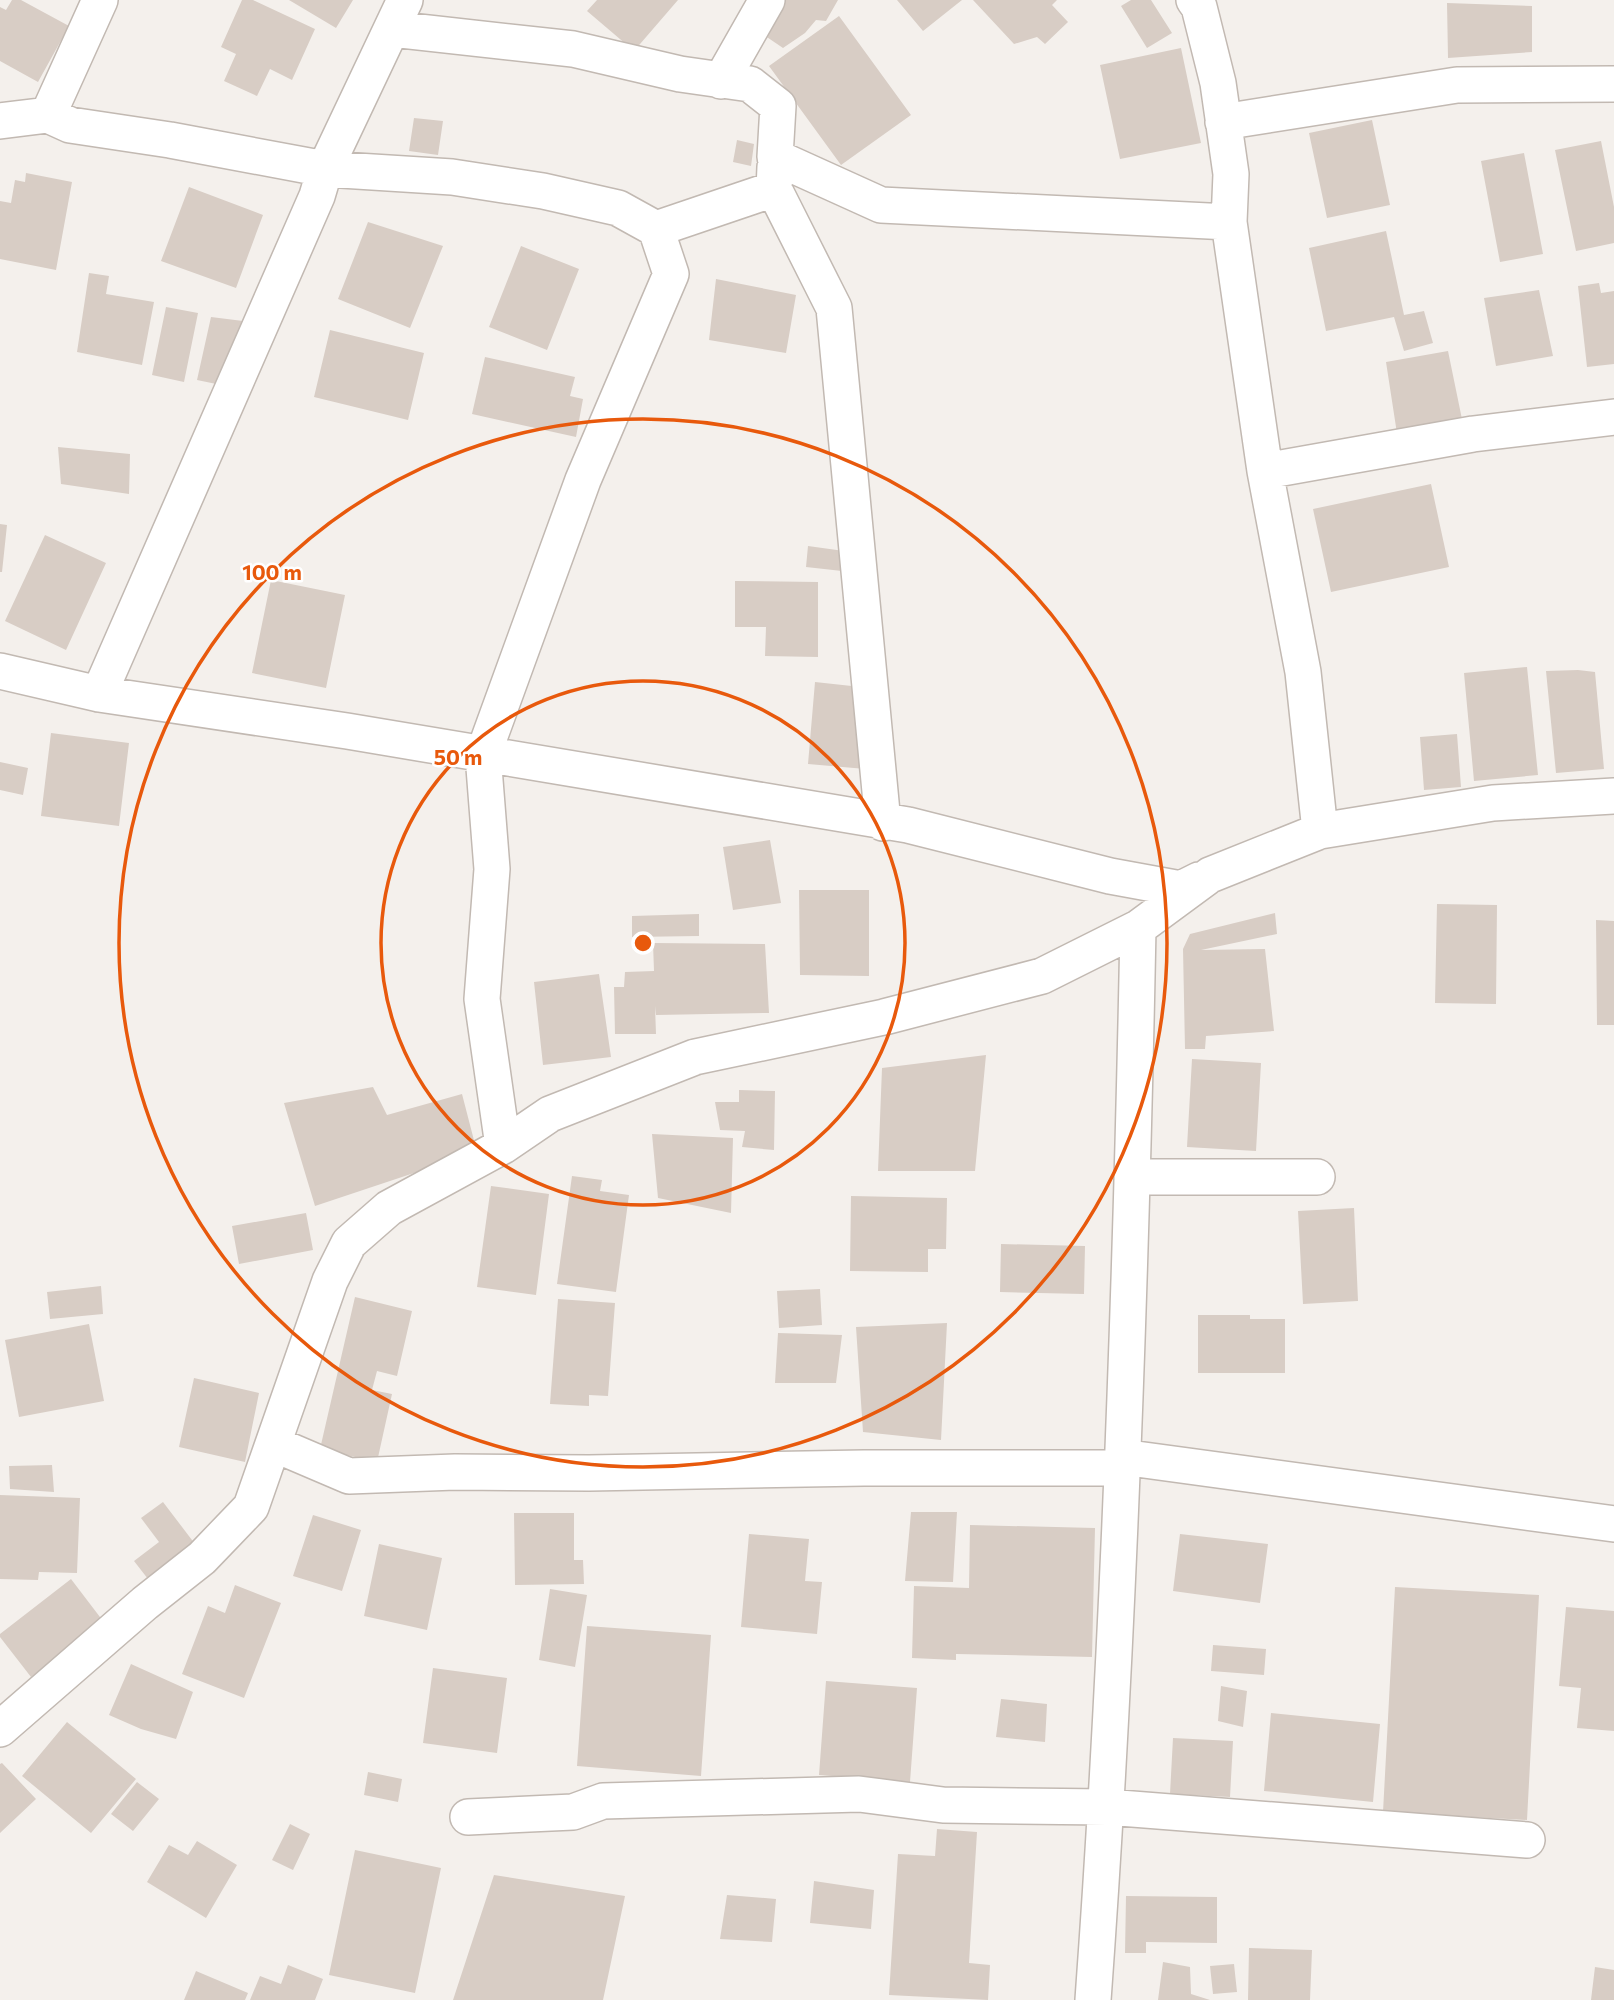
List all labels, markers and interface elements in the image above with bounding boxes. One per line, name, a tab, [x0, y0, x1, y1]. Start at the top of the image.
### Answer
text: 100 m	[242, 559, 302, 584]
text: 50 m	[434, 744, 482, 769]
centre of rings	[631, 931, 655, 955]

